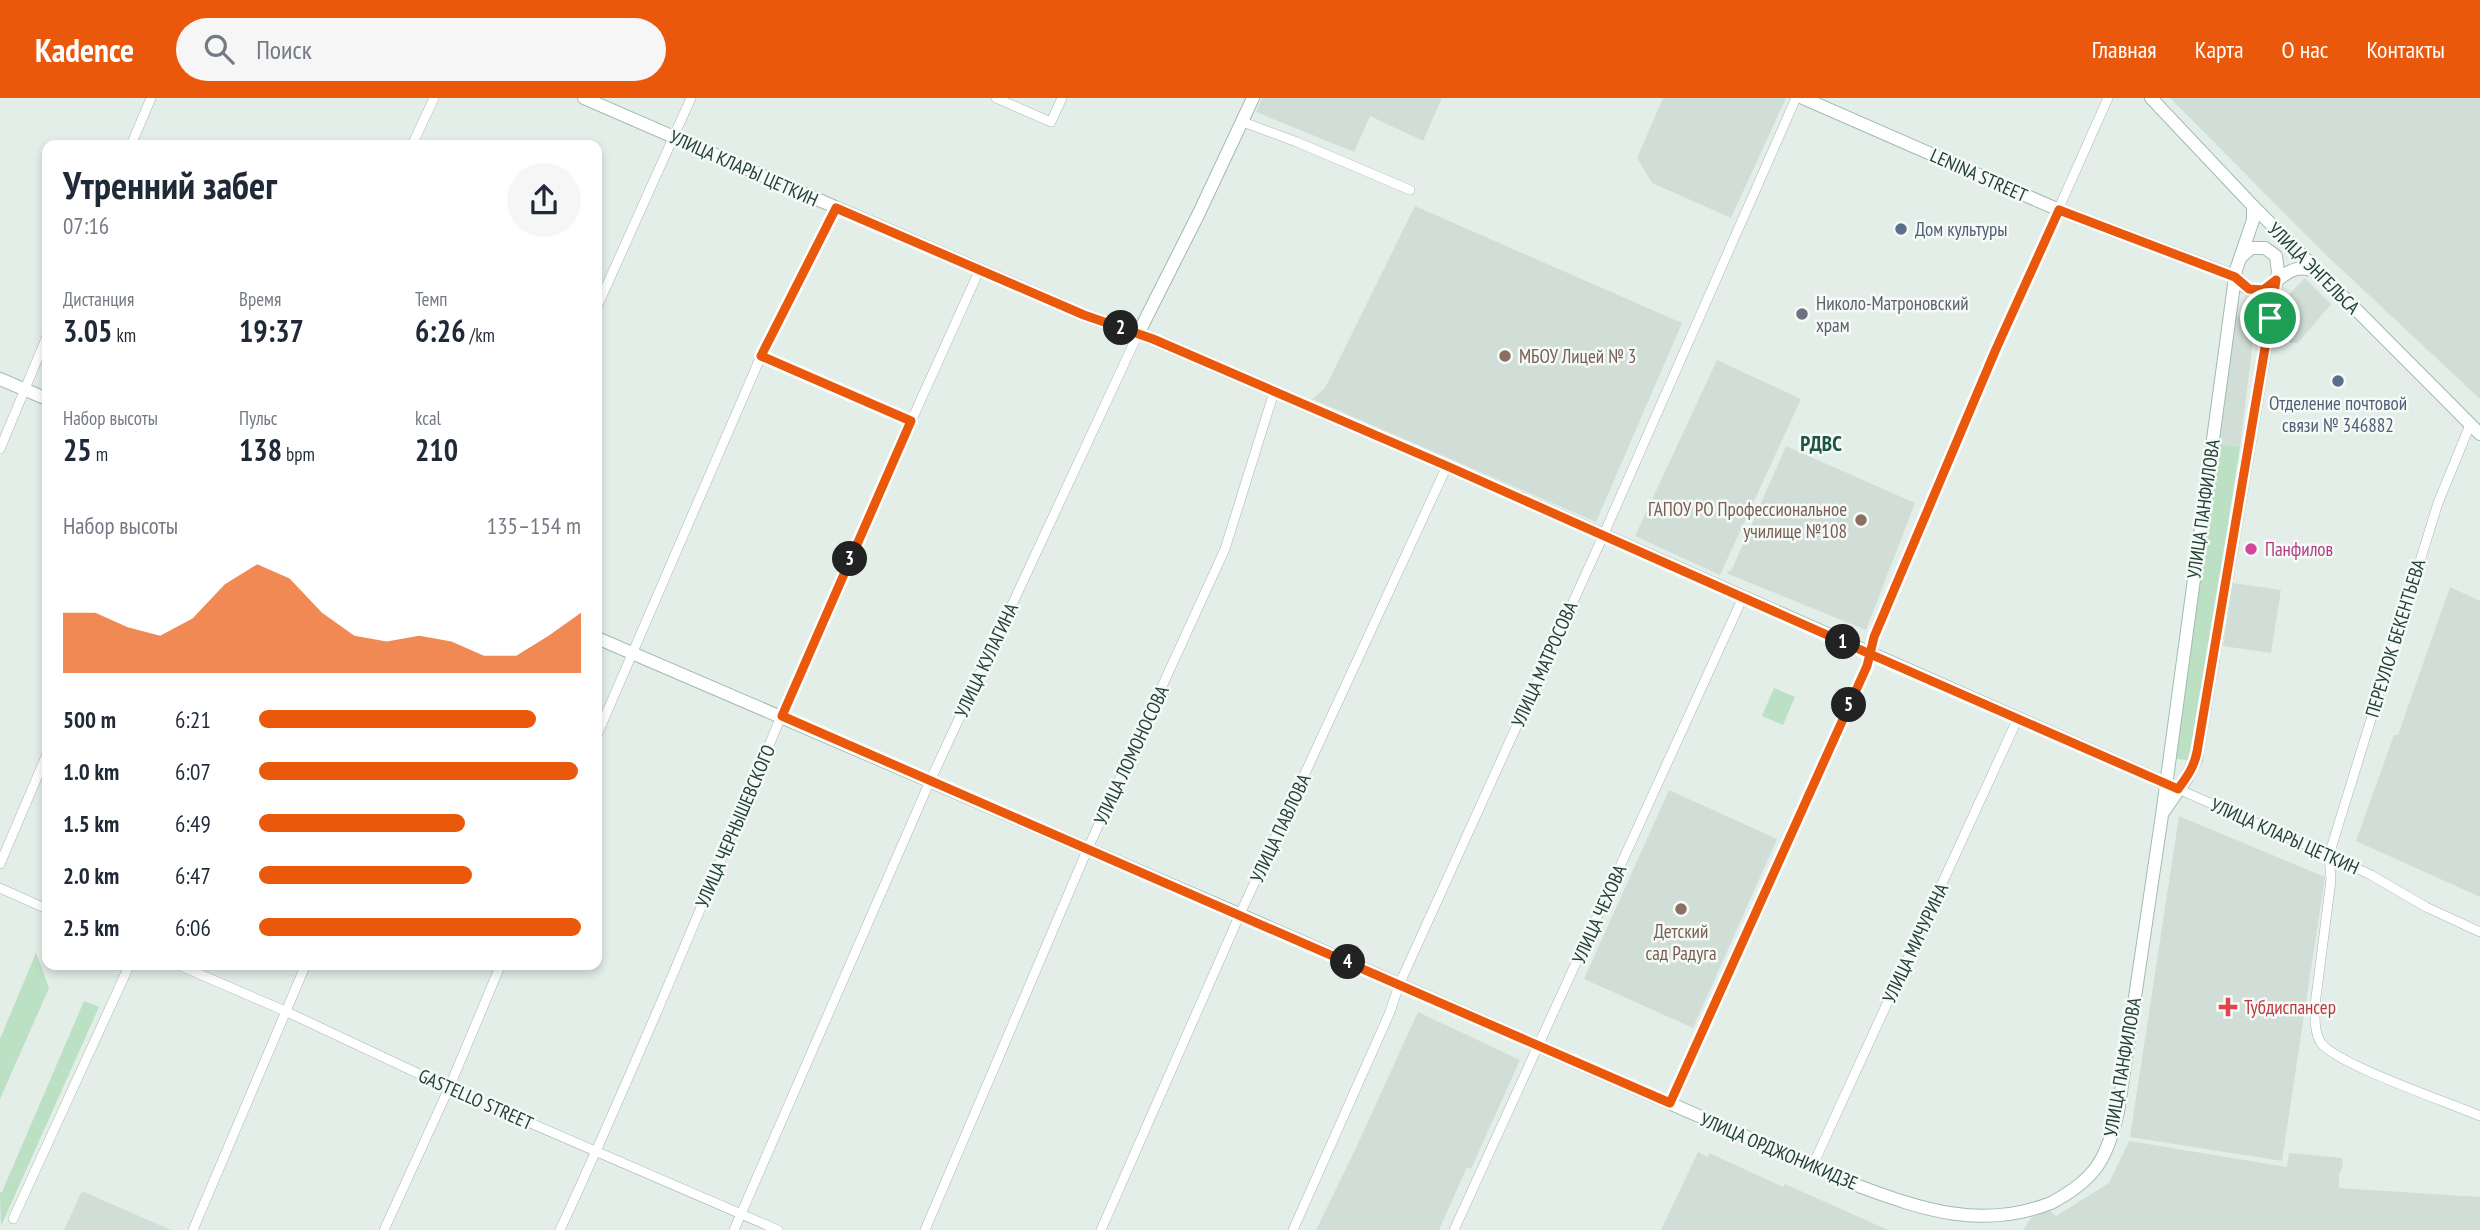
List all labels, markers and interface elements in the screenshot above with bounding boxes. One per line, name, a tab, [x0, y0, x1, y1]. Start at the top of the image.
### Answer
search box	[176, 18, 666, 81]
text: Kadence	[35, 28, 134, 71]
icon: search	[200, 30, 238, 68]
text: Поиск	[256, 33, 312, 66]
text: Главная	[2092, 34, 2157, 65]
text: Карта	[2195, 34, 2244, 65]
text: О нас	[2282, 34, 2328, 65]
text: Контакты	[2366, 34, 2445, 65]
street label: УЛИЦА КЛАРЫ ЦЕТКИН	[666, 124, 822, 212]
street label: LENINA STREET	[1927, 143, 2032, 207]
text: Утренний забег	[63, 160, 277, 209]
button: share	[507, 163, 581, 237]
text: 07:16	[63, 211, 109, 240]
place label: Дом культуры	[1915, 217, 2007, 241]
street label: УЛИЦА ЭНГЕЛЬСА	[2263, 217, 2365, 319]
marker: Дом культуры	[1893, 221, 1909, 237]
text: Дистанция	[63, 287, 134, 311]
text: Время	[239, 287, 281, 311]
text: Темп	[415, 287, 447, 311]
pin	[2240, 288, 2300, 348]
place label: Николо-Матроновский храм	[1816, 291, 1969, 337]
icon: arrive	[2251, 299, 2289, 337]
marker: Николо-Матроновский храм	[1794, 306, 1810, 322]
pin: 2	[1104, 310, 1138, 345]
text: 3.05	[63, 311, 112, 350]
text: 19:37	[239, 311, 304, 350]
text: 6:26	[415, 311, 466, 350]
text: 2	[1116, 315, 1125, 339]
text: km	[112, 323, 136, 347]
text: /km	[466, 323, 495, 347]
place label: МБОУ Лицей № 3	[1519, 344, 1636, 368]
marker: МБОУ Лицей № 3	[1497, 348, 1513, 364]
marker: Отделение почтовой связи № 346882	[2330, 373, 2346, 389]
place label: Отделение почтовой связи № 346882	[2269, 391, 2407, 437]
text: Набор высоты	[63, 406, 158, 430]
text: Пульс	[239, 406, 277, 430]
text: kcal	[415, 406, 441, 430]
text: 25	[63, 430, 92, 469]
text: 138	[239, 430, 282, 469]
text: 210	[415, 430, 458, 469]
district label: РДВС	[1800, 430, 1842, 457]
street label: УЛИЦА ПАНФИЛОВА	[2181, 438, 2225, 580]
text: m	[92, 442, 108, 466]
text: bpm	[282, 442, 315, 466]
place label: ГАПОУ РО Профессиональное училище №108	[1648, 497, 1847, 543]
text: Набор высоты	[63, 511, 178, 540]
text: 135–154 m	[487, 511, 581, 540]
marker: ГАПОУ РО Профессиональное училище №108	[1853, 512, 1869, 528]
place label: Панфилов	[2265, 537, 2333, 561]
marker: Панфилов	[2243, 541, 2259, 557]
pin: 3	[832, 542, 868, 576]
text: 3	[845, 546, 854, 570]
street label: ПЕРЕУЛОК БЕКЕНТЬЕВА	[2360, 556, 2430, 720]
street label: УЛИЦА МАТРОСОВА	[1506, 597, 1582, 731]
street label: УЛИЦА КУЛАГИНА	[949, 599, 1023, 721]
pin: 1	[1826, 624, 1860, 660]
text: 1	[1838, 629, 1847, 653]
street label: УЛИЦА ЛОМОНОСОВА	[1088, 682, 1174, 828]
pin: 5	[1832, 688, 1867, 722]
text: 5	[1844, 692, 1853, 716]
text: 500 m	[63, 705, 116, 734]
text: 6:21	[175, 705, 211, 734]
street label: УЛИЦА ЧЕРНЫШЕВСКОГО	[690, 741, 780, 911]
text: 1.0 km	[63, 757, 119, 786]
text: 6:07	[175, 757, 211, 786]
street label: УЛИЦА ПАВЛОВА	[1244, 770, 1316, 886]
street label: УЛИЦА КЛАРЫ ЦЕТКИН	[2207, 792, 2363, 880]
text: 1.5 km	[63, 809, 119, 838]
text: 6:49	[175, 809, 211, 838]
text: 2.0 km	[63, 861, 119, 890]
text: 6:47	[175, 861, 211, 890]
street label: УЛИЦА ЧЕХОВА	[1566, 861, 1632, 967]
street label: УЛИЦА МИЧУРИНА	[1877, 879, 1953, 1007]
marker: Детский сад Радуга	[1673, 901, 1689, 917]
text: 2.5 km	[63, 913, 119, 942]
text: 6:06	[175, 913, 211, 942]
place label: Детский сад Радуга	[1645, 919, 1717, 965]
pin: 4	[1330, 944, 1366, 980]
text: 4	[1343, 949, 1352, 973]
place label: Тубдиспансер	[2244, 995, 2336, 1019]
street label: УЛИЦА ПАНФИЛОВА	[2098, 996, 2146, 1138]
marker: Тубдиспансер	[2218, 997, 2238, 1017]
street label: GASTELLO STREET	[415, 1063, 537, 1135]
street label: УЛИЦА ОРДЖОНИКИДЗЕ	[1697, 1107, 1861, 1195]

